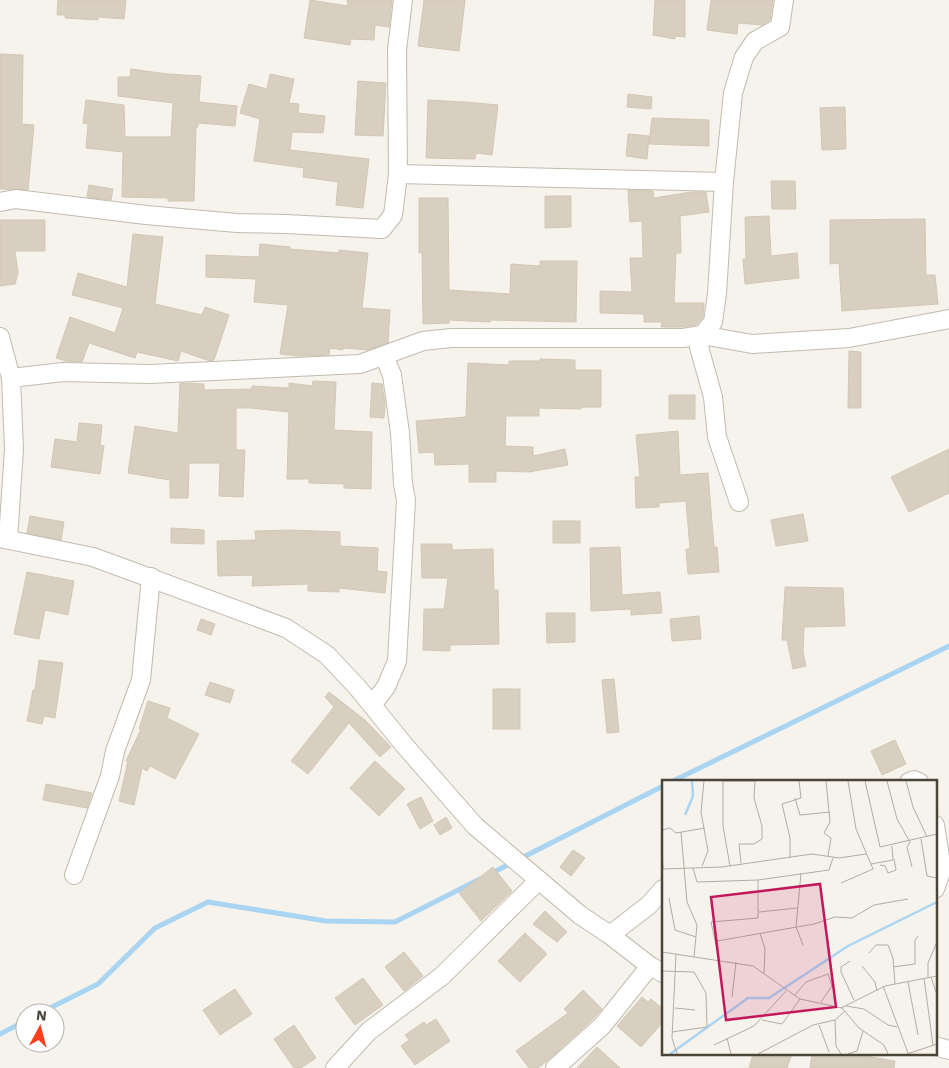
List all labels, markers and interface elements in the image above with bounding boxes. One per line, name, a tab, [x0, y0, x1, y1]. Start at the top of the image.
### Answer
inset map	[662, 780, 936, 1056]
north arrow	[15, 1003, 65, 1053]
text: N	[35, 1007, 48, 1024]

